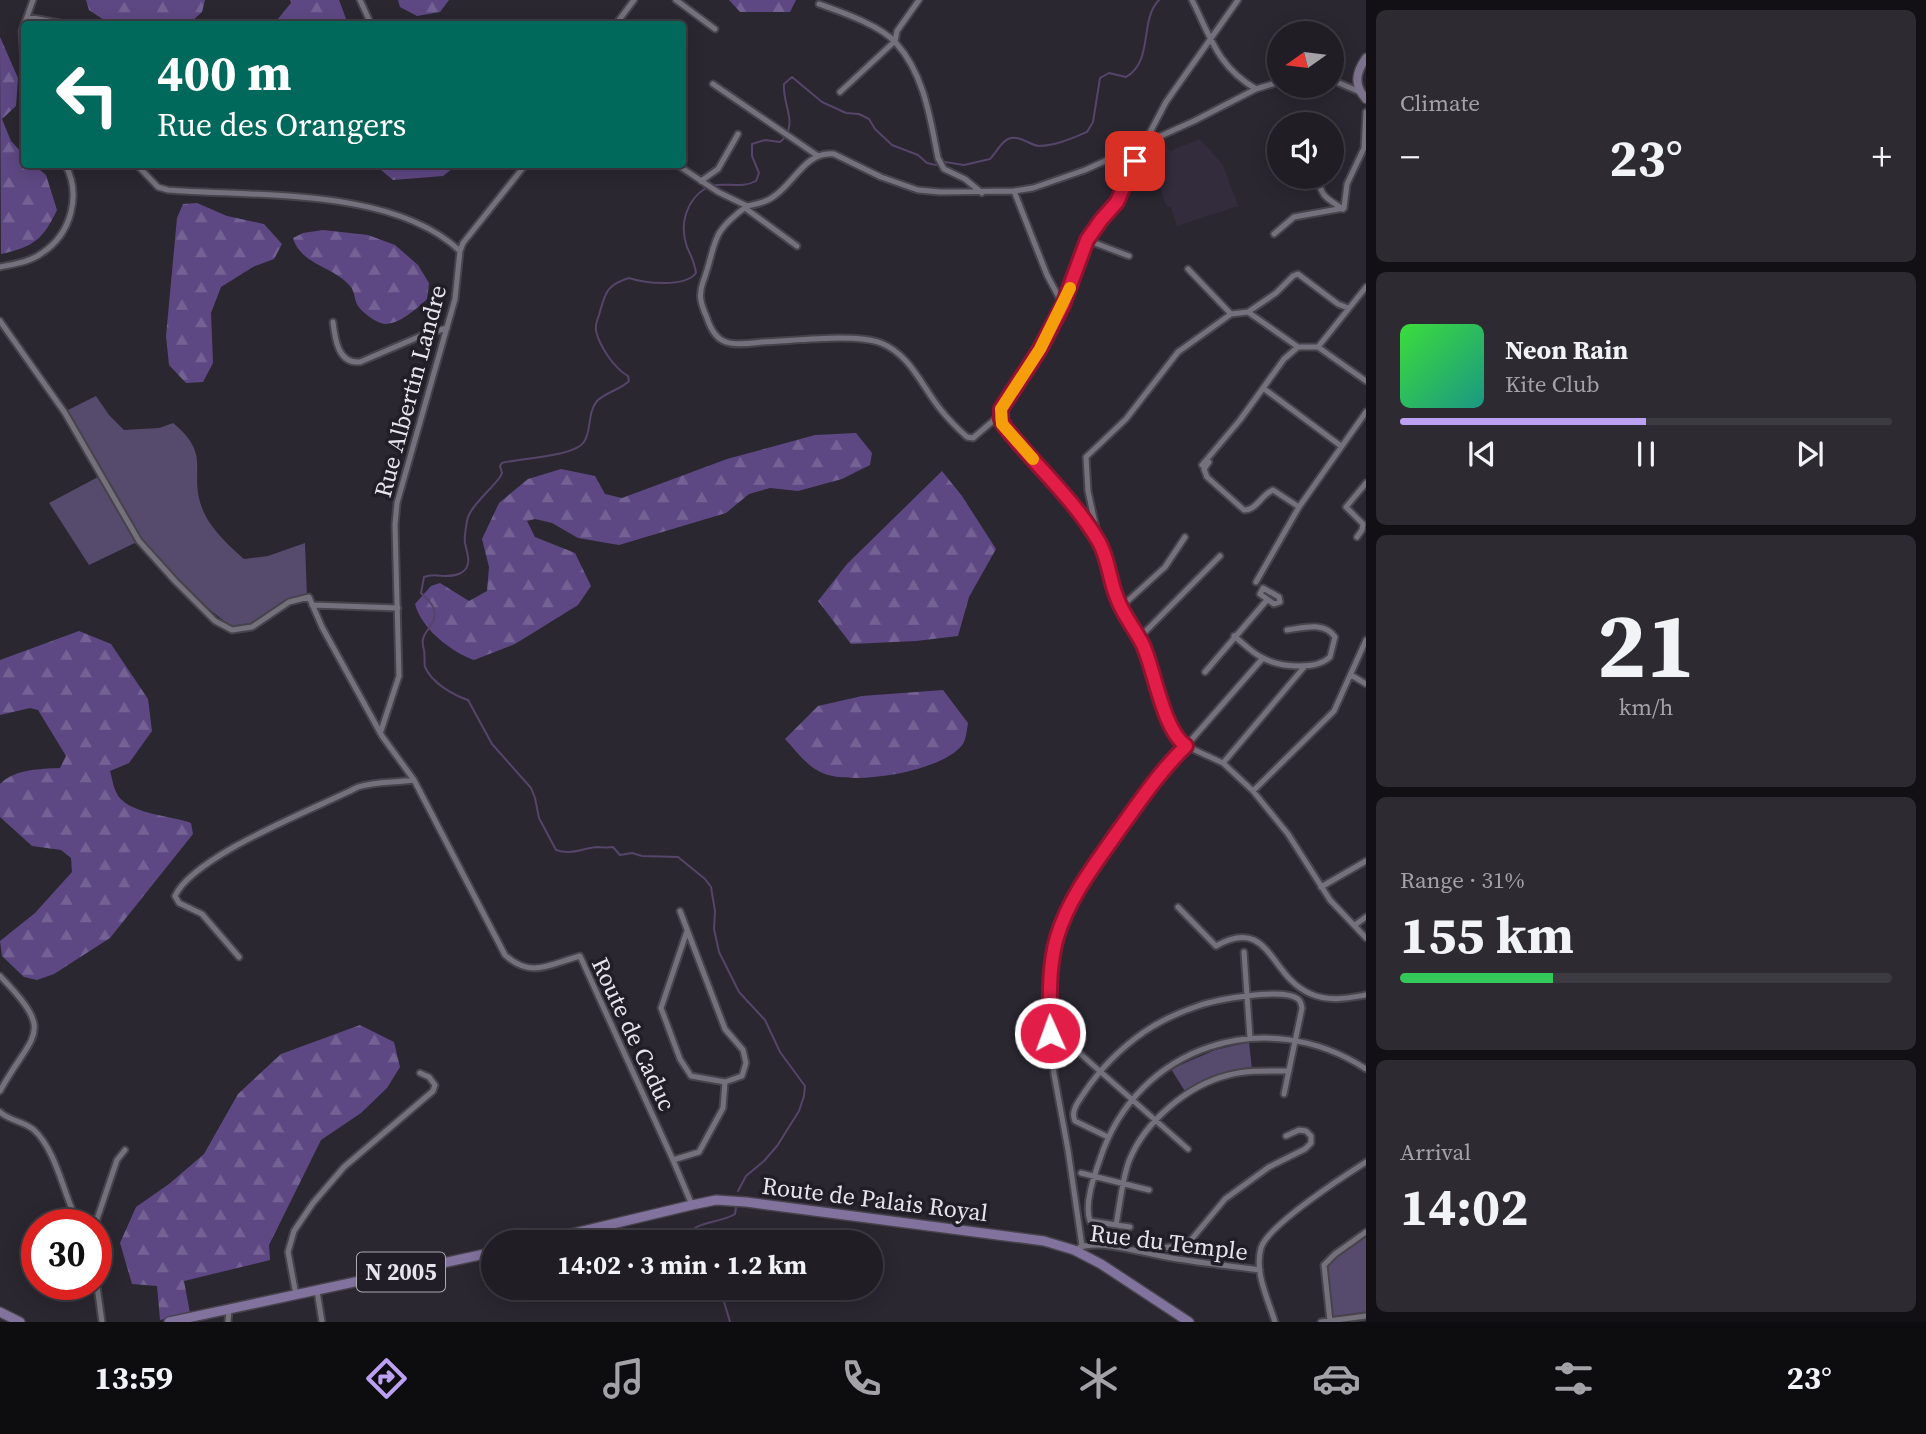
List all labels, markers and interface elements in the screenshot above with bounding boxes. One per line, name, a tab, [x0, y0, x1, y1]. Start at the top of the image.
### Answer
north arrow	[1267, 21, 1344, 98]
map controls	[1267, 21, 1344, 189]
text: 400 m	[157, 39, 292, 106]
icon: left	[42, 49, 133, 140]
text: Climate	[1400, 87, 1480, 119]
text: Rue des Orangers	[157, 103, 406, 147]
button: sound	[1267, 112, 1344, 189]
text: 23°	[1609, 122, 1683, 193]
pin	[1105, 131, 1165, 191]
text: −	[1400, 131, 1420, 183]
text: +	[1872, 131, 1892, 183]
icon: arrive	[1116, 142, 1154, 180]
street label: Rue Albertin Landre	[366, 281, 454, 501]
text: Neon Rain	[1505, 332, 1628, 368]
text: Kite Club	[1505, 368, 1600, 400]
icon: previous	[1463, 435, 1501, 473]
icon: pause	[1627, 435, 1665, 473]
icon: next	[1791, 435, 1829, 473]
text: 21	[1597, 583, 1695, 707]
text: km/h	[1619, 691, 1673, 723]
text: Range · 31%	[1400, 864, 1525, 896]
text: 155 km	[1400, 899, 1574, 970]
street label: Route de Caduc	[584, 952, 684, 1116]
position arrow	[1013, 996, 1087, 1070]
text: Arrival	[1400, 1136, 1471, 1168]
street label: Route de Palais Royal	[760, 1169, 990, 1229]
text: 14:02	[1400, 1171, 1528, 1242]
speed limit sign: 30	[21, 1209, 112, 1300]
street label: Rue du Temple	[1088, 1216, 1250, 1268]
text: 14:02 · 3 min · 1.2 km	[557, 1247, 807, 1283]
road number: N 2005	[357, 1252, 445, 1292]
icon: directions	[362, 1354, 411, 1403]
icon: music	[599, 1354, 648, 1403]
icon: phone	[837, 1354, 886, 1403]
icon: climate	[1074, 1354, 1123, 1403]
icon: car	[1312, 1354, 1361, 1403]
icon: filters	[1549, 1354, 1598, 1403]
text: 13:59	[94, 1356, 173, 1400]
text: 23°	[1787, 1356, 1832, 1400]

